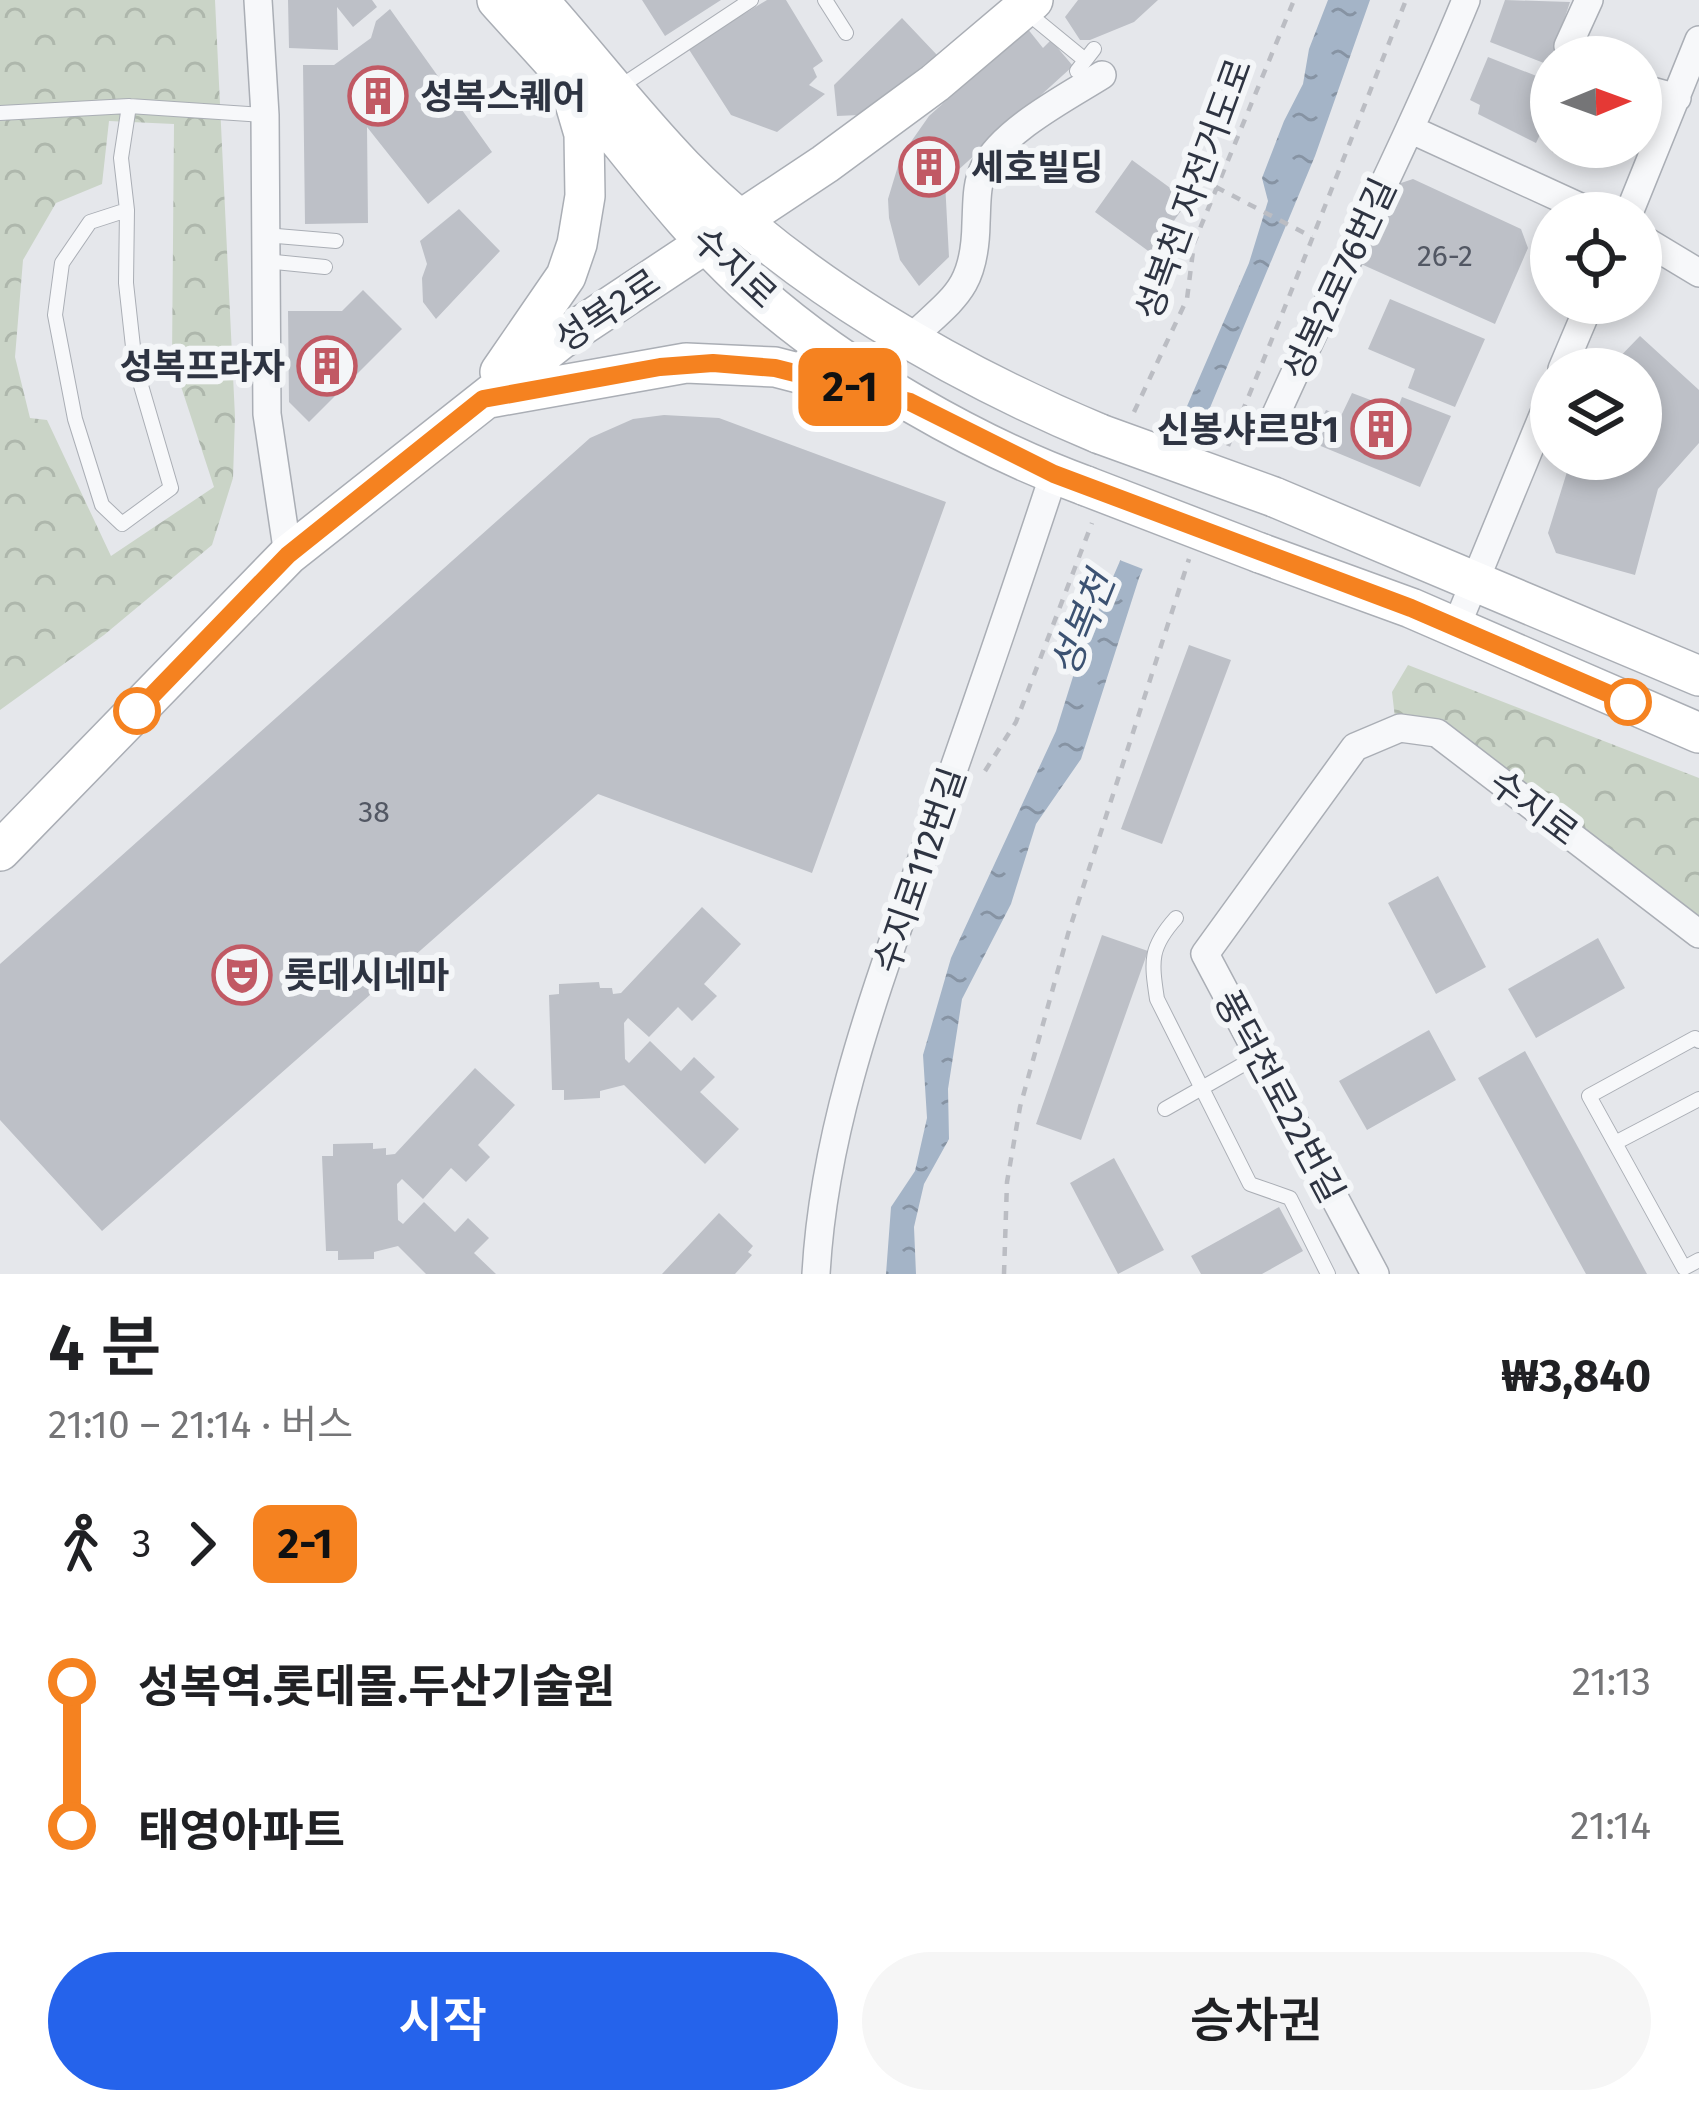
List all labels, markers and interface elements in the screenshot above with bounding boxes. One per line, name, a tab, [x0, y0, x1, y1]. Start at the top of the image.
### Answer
north arrow	[1530, 36, 1662, 168]
map controls	[1530, 36, 1662, 480]
street label: 성복천 자전거도로	[1126, 53, 1262, 326]
building icon: 성복스퀘어	[347, 65, 409, 127]
place label: 성복스퀘어	[420, 75, 586, 119]
building icon: 세호빌딩	[898, 136, 960, 198]
place label: 세호빌딩	[971, 146, 1103, 190]
street label: 성복2로76번길	[1274, 171, 1406, 387]
button: locate	[1530, 192, 1662, 324]
street label: 수지로	[683, 218, 786, 318]
house number: 26-2	[1417, 238, 1473, 274]
street label: 성복2로	[547, 260, 668, 362]
building icon: 성복프라자	[296, 335, 358, 397]
place label: 성복프라자	[119, 345, 285, 389]
line badge: 2-1	[781, 348, 919, 426]
button: layers	[1530, 348, 1662, 480]
text: 2-1	[822, 362, 878, 412]
building icon: 신봉샤르망1	[1350, 398, 1412, 460]
place label: 신봉샤르망1	[1157, 408, 1339, 452]
water label: 성복천	[1041, 562, 1126, 683]
unlabelled marker	[1606, 680, 1650, 724]
unlabelled marker	[115, 689, 159, 733]
street label: 수지로	[1480, 760, 1586, 855]
street label: 수지로112번길	[864, 762, 976, 979]
house number: 38	[358, 794, 390, 830]
theatre icon: 롯데시네마	[211, 944, 273, 1006]
place label: 롯데시네마	[284, 954, 450, 998]
street label: 풍덕천로22번길	[1205, 983, 1354, 1210]
text: 4 분	[48, 1308, 162, 1387]
text: ₩3,840	[1501, 1349, 1651, 1403]
text: 21:10 – 21:14 · 버스	[48, 1402, 353, 1448]
icon: walk	[48, 1511, 114, 1577]
icon: forward	[169, 1511, 235, 1577]
text: 2-1	[277, 1519, 333, 1569]
text: 3	[132, 1521, 151, 1567]
text: 21:13	[1572, 1659, 1651, 1705]
text: 성복역.롯데몰.두산기술원	[138, 1660, 615, 1714]
text: 21:14	[1570, 1803, 1651, 1849]
text: 태영아파트	[138, 1804, 345, 1858]
button: 시작	[48, 1952, 838, 2090]
button: 승차권	[862, 1952, 1651, 2090]

